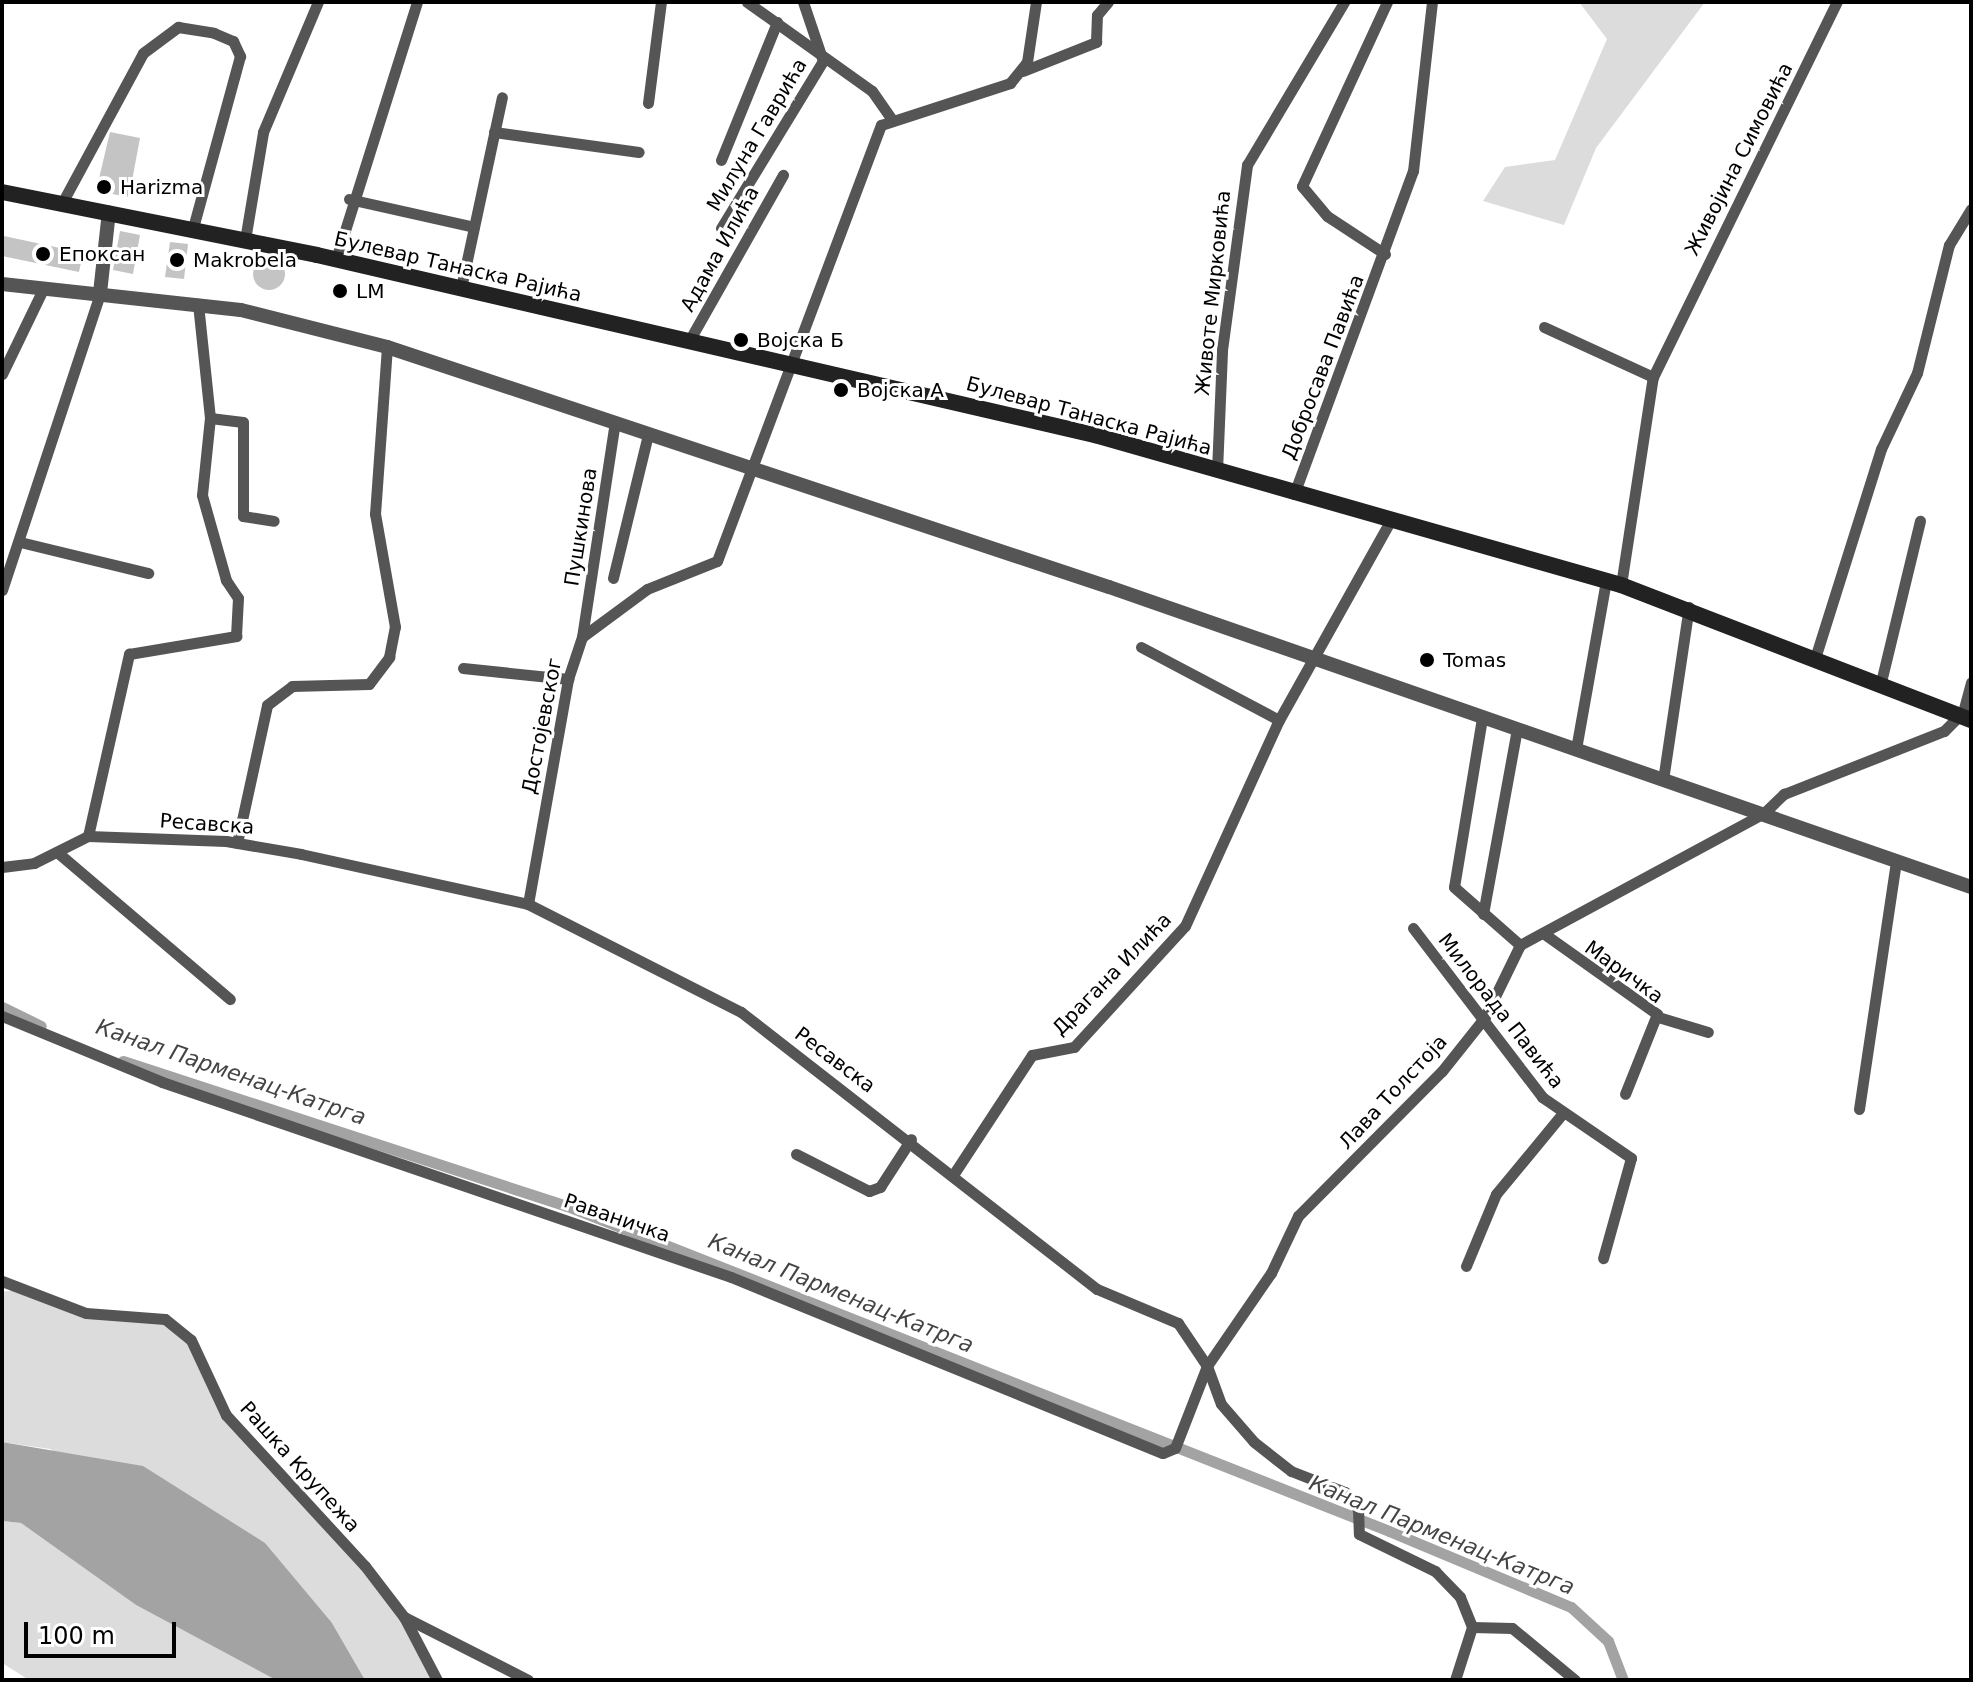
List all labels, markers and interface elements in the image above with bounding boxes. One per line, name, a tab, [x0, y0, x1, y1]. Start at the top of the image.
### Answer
street label: Милуна Гаврића	[702, 54, 812, 216]
street label: Живојина Симовића	[1680, 59, 1798, 259]
place label: Harizma	[120, 175, 203, 199]
marker: Harizma	[95, 178, 113, 196]
street label: Адама Илића	[676, 182, 764, 316]
street label: Животе Мирковића	[1190, 189, 1236, 397]
street label: Булевар Танаска Рајића	[332, 227, 584, 307]
place label: Епоксан	[59, 242, 145, 266]
marker: Епоксан	[34, 245, 52, 263]
place label: Makrobela	[193, 248, 297, 272]
marker: Makrobela	[168, 251, 186, 269]
street label: Добросава Павића	[1277, 271, 1369, 463]
place label: LM	[356, 279, 384, 303]
marker: LM	[331, 282, 349, 300]
place label: Војска Б	[757, 328, 844, 352]
marker: Војска Б	[732, 331, 750, 349]
street label: Булевар Танаска Рајића	[964, 372, 1214, 460]
place label: Војска А	[857, 378, 944, 402]
marker: Војска А	[832, 381, 850, 399]
street label: Пушкинова	[560, 466, 602, 588]
place label: Tomas	[1443, 648, 1506, 672]
marker: Tomas	[1418, 651, 1436, 669]
street label: Достојевског	[517, 656, 567, 796]
street label: Ресавска	[159, 809, 255, 839]
street label: Драгана Илића	[1047, 908, 1177, 1040]
street label: Милорада Павића	[1433, 929, 1569, 1093]
street label: Маричка	[1580, 935, 1668, 1009]
water label: Канал Парменац-Катрга	[93, 1013, 369, 1131]
street label: Ресавска	[790, 1022, 880, 1098]
street label: Лава Толстоја	[1334, 1030, 1452, 1154]
street label: Раваничка	[561, 1189, 673, 1247]
water label: Канал Парменац-Катрга	[704, 1228, 978, 1358]
street label: Рашка Крупежа	[235, 1397, 365, 1537]
water label: Канал Парменац-Катрга	[1305, 1470, 1579, 1600]
scale bar	[28, 1606, 180, 1656]
text: 100 m	[38, 1622, 115, 1650]

